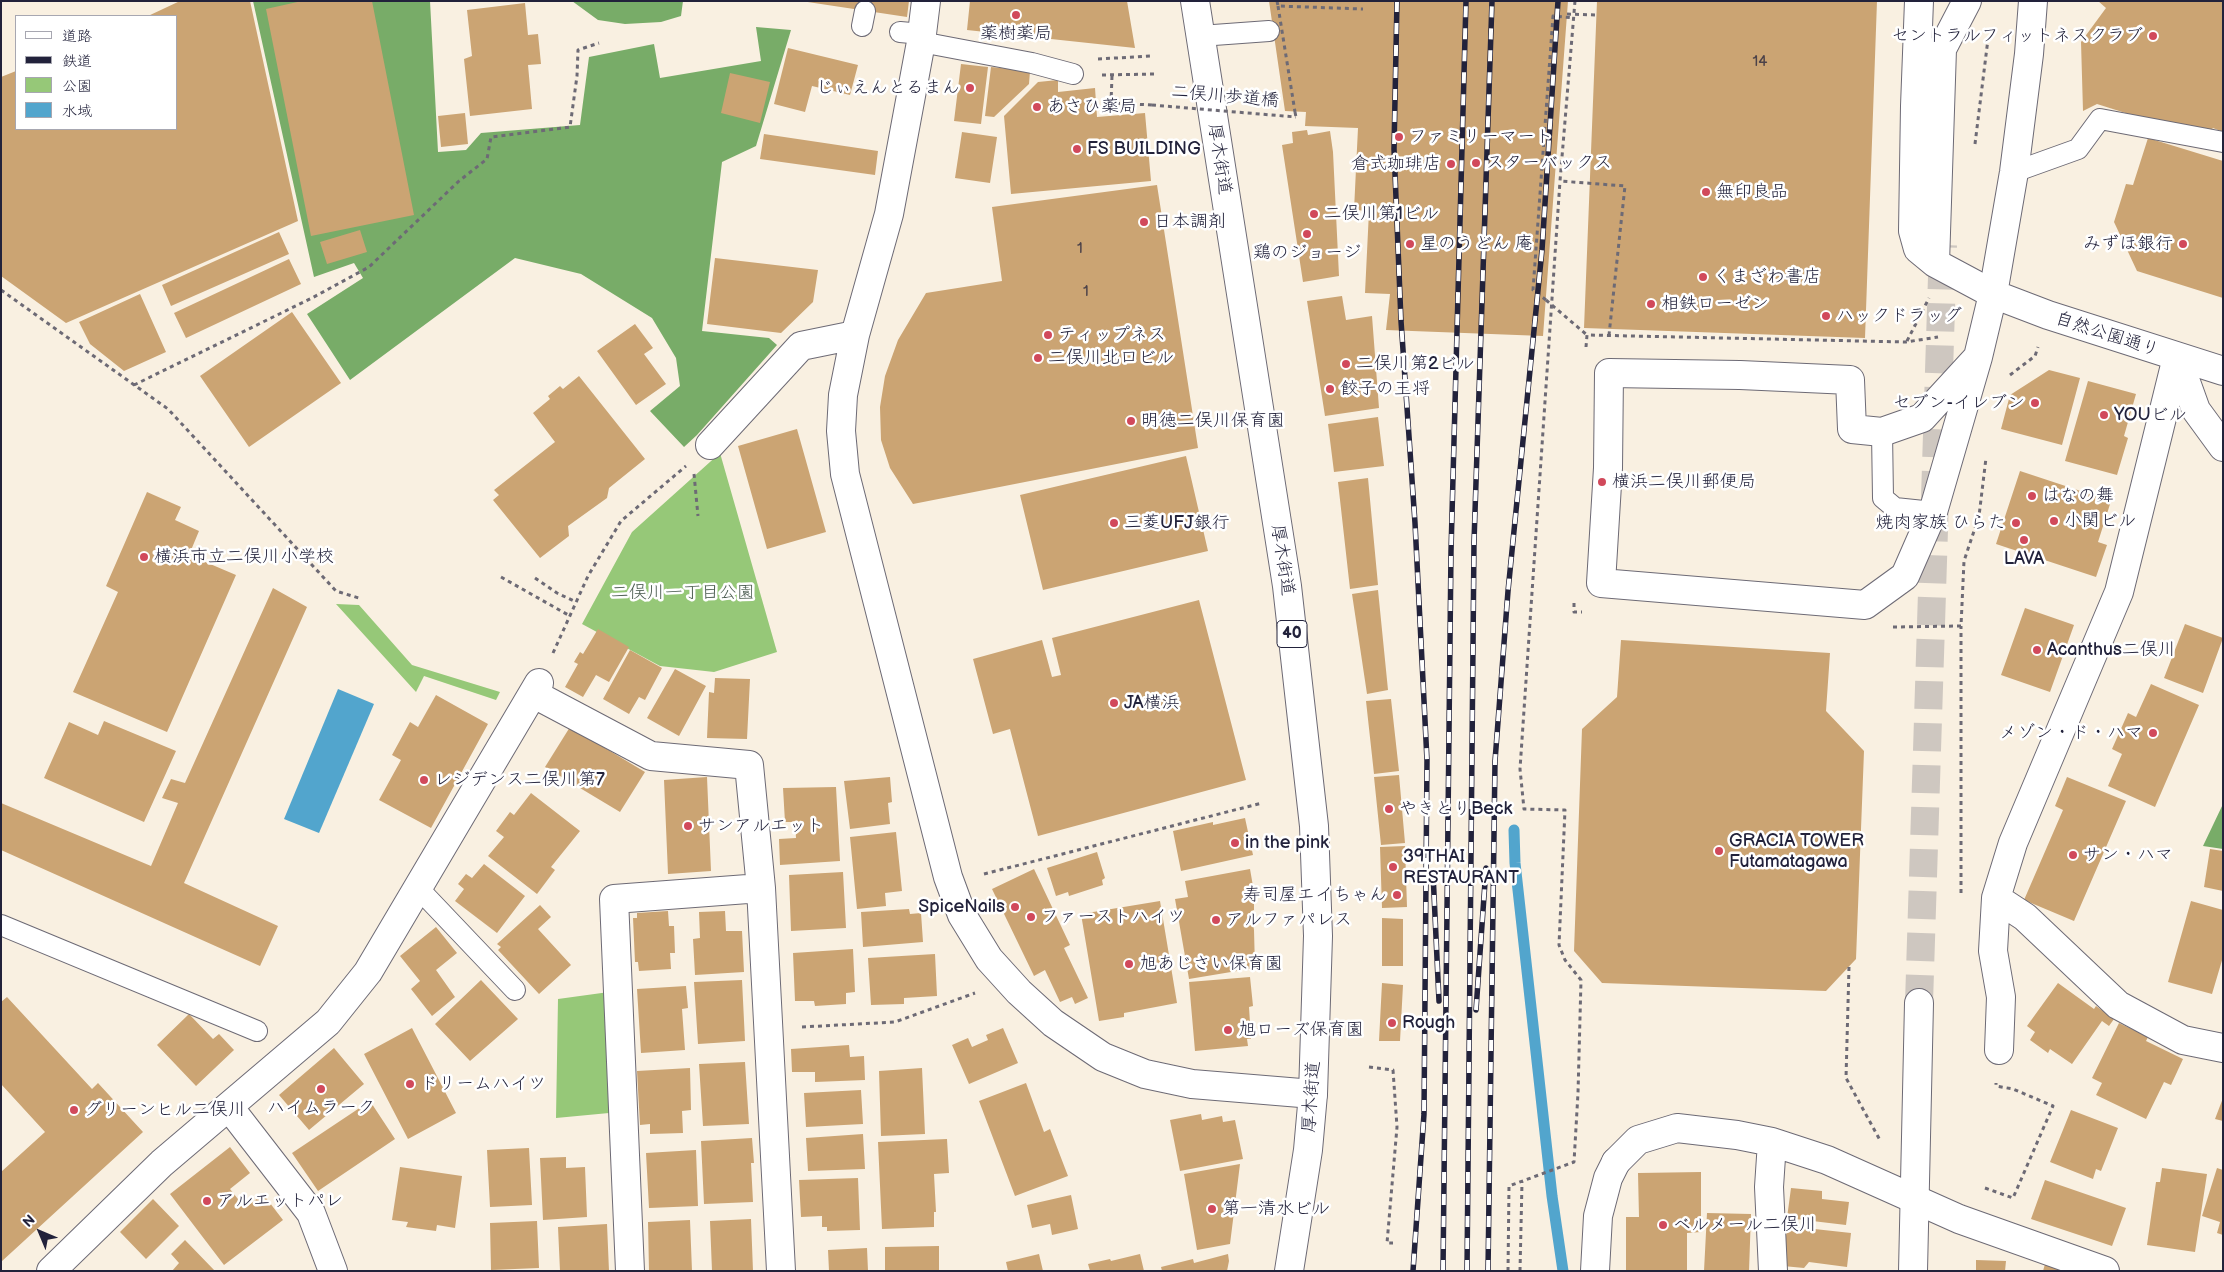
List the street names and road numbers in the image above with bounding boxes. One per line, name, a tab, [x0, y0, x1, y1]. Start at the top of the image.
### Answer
street label: 二俣川歩道橋	[1170, 82, 1280, 112]
street label: 厚木街道	[1203, 122, 1235, 196]
street label: 自然公園通り	[2052, 308, 2162, 362]
street label: 厚木街道	[1266, 523, 1298, 597]
road number: 40	[1277, 620, 1307, 648]
street label: 厚木街道	[1299, 1060, 1325, 1134]

